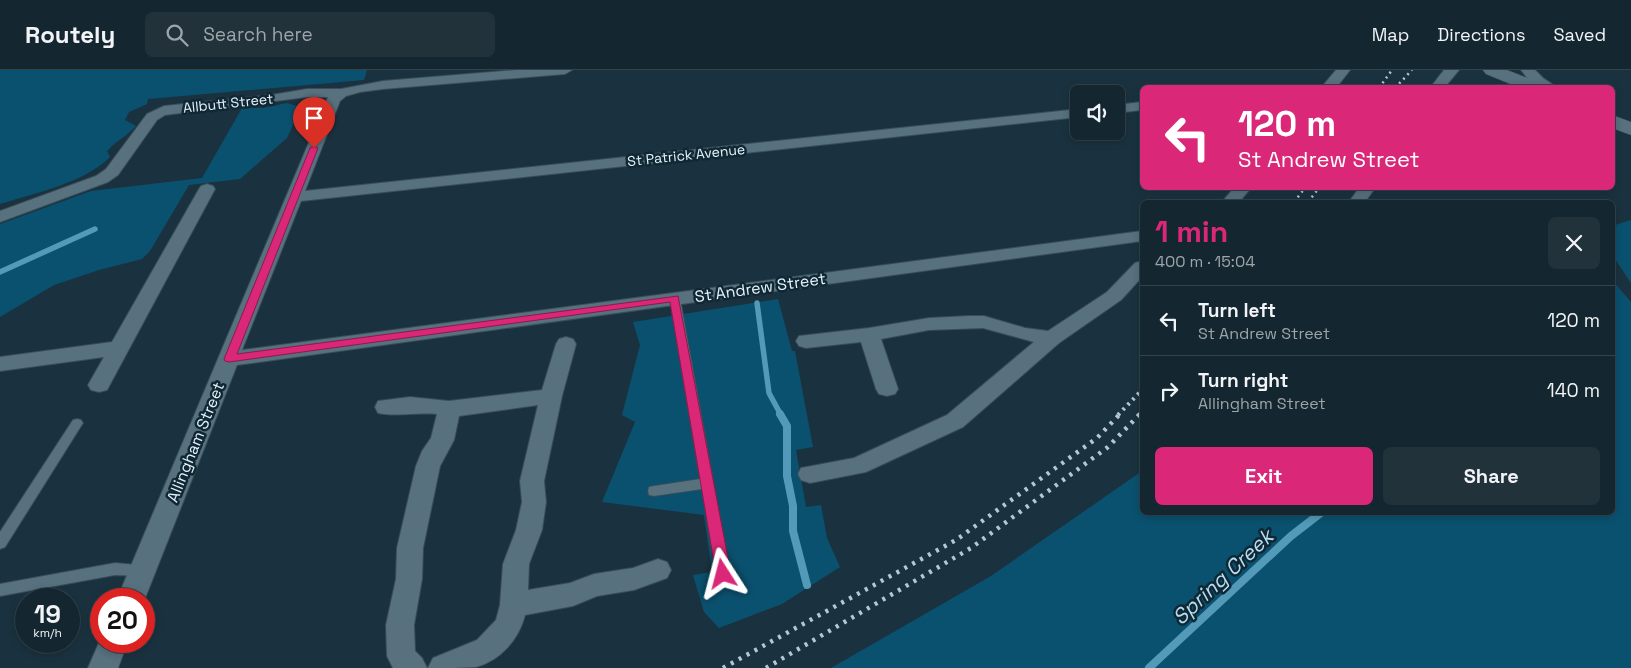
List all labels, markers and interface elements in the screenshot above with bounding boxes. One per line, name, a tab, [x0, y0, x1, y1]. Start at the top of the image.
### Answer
search box	[145, 12, 495, 57]
text: Routely	[25, 19, 115, 50]
icon: search	[163, 21, 191, 49]
text: Search here	[203, 22, 313, 47]
text: Map	[1372, 23, 1409, 46]
text: Directions	[1437, 23, 1526, 46]
text: Saved	[1554, 23, 1606, 46]
map controls	[1070, 85, 1125, 140]
button: sound	[1070, 85, 1125, 140]
street label: Allbutt Street	[182, 89, 274, 117]
pin	[293, 97, 335, 148]
text: 120 m	[1238, 102, 1336, 146]
icon: arrive	[300, 104, 328, 132]
icon: left	[1155, 105, 1220, 170]
street label: St Patrick Avenue	[626, 140, 746, 170]
text: St Andrew Street	[1238, 145, 1420, 173]
text: 1 min	[1155, 212, 1228, 251]
button: close	[1548, 217, 1600, 269]
text: 400 m · 15:04	[1155, 251, 1255, 272]
street label: St Andrew Street	[693, 268, 827, 307]
text: Turn left	[1198, 298, 1276, 323]
icon: left	[1155, 307, 1183, 335]
text: 120 m	[1547, 308, 1600, 333]
text: St Andrew Street	[1198, 323, 1330, 344]
text: Turn right	[1198, 368, 1288, 393]
icon: right	[1155, 377, 1183, 405]
text: 140 m	[1547, 378, 1600, 403]
street label: Allingham Street	[162, 379, 229, 505]
text: Allingham Street	[1198, 393, 1326, 414]
button: Exit	[1155, 447, 1373, 505]
button: Share	[1383, 447, 1600, 505]
water label: Spring Creek	[1166, 521, 1281, 630]
position arrow	[696, 547, 748, 599]
speed limit sign: 20	[90, 588, 155, 653]
text: 19	[34, 598, 61, 630]
text: km/h	[33, 625, 62, 641]

